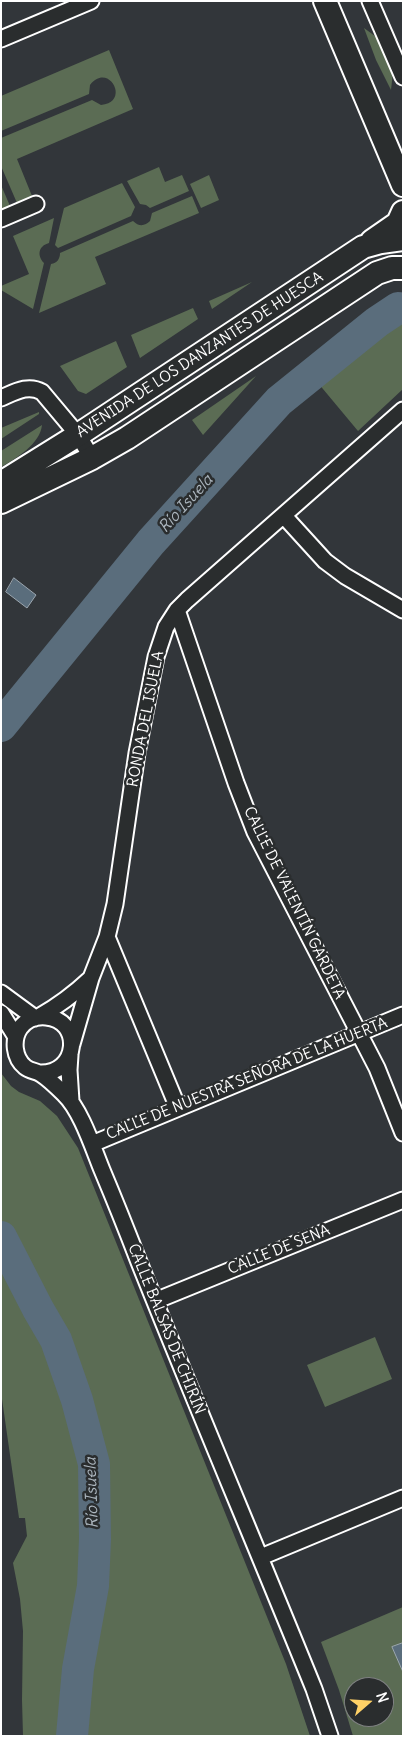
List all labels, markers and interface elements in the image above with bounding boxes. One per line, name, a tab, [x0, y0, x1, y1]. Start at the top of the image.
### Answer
street label: AVENIDA DE LOS DANZANTES DE HUESCA	[73, 268, 327, 442]
water label: Río Isuela	[155, 471, 217, 537]
street label: RONDA DEL ISUELA	[124, 649, 168, 789]
street label: CALLE DE VALENTÍN GARDETA	[239, 804, 349, 1002]
street label: CALLE DE NUESTRA SEÑORA DE LA HUERTA	[104, 1014, 390, 1144]
street label: CALLE DE SENA	[225, 1221, 333, 1279]
street label: CALLE BALSAS DE CHIRÍN	[124, 1241, 208, 1417]
water label: Río Isuela	[81, 1457, 103, 1529]
north arrow	[344, 1677, 394, 1727]
text: N	[372, 1690, 392, 1705]

